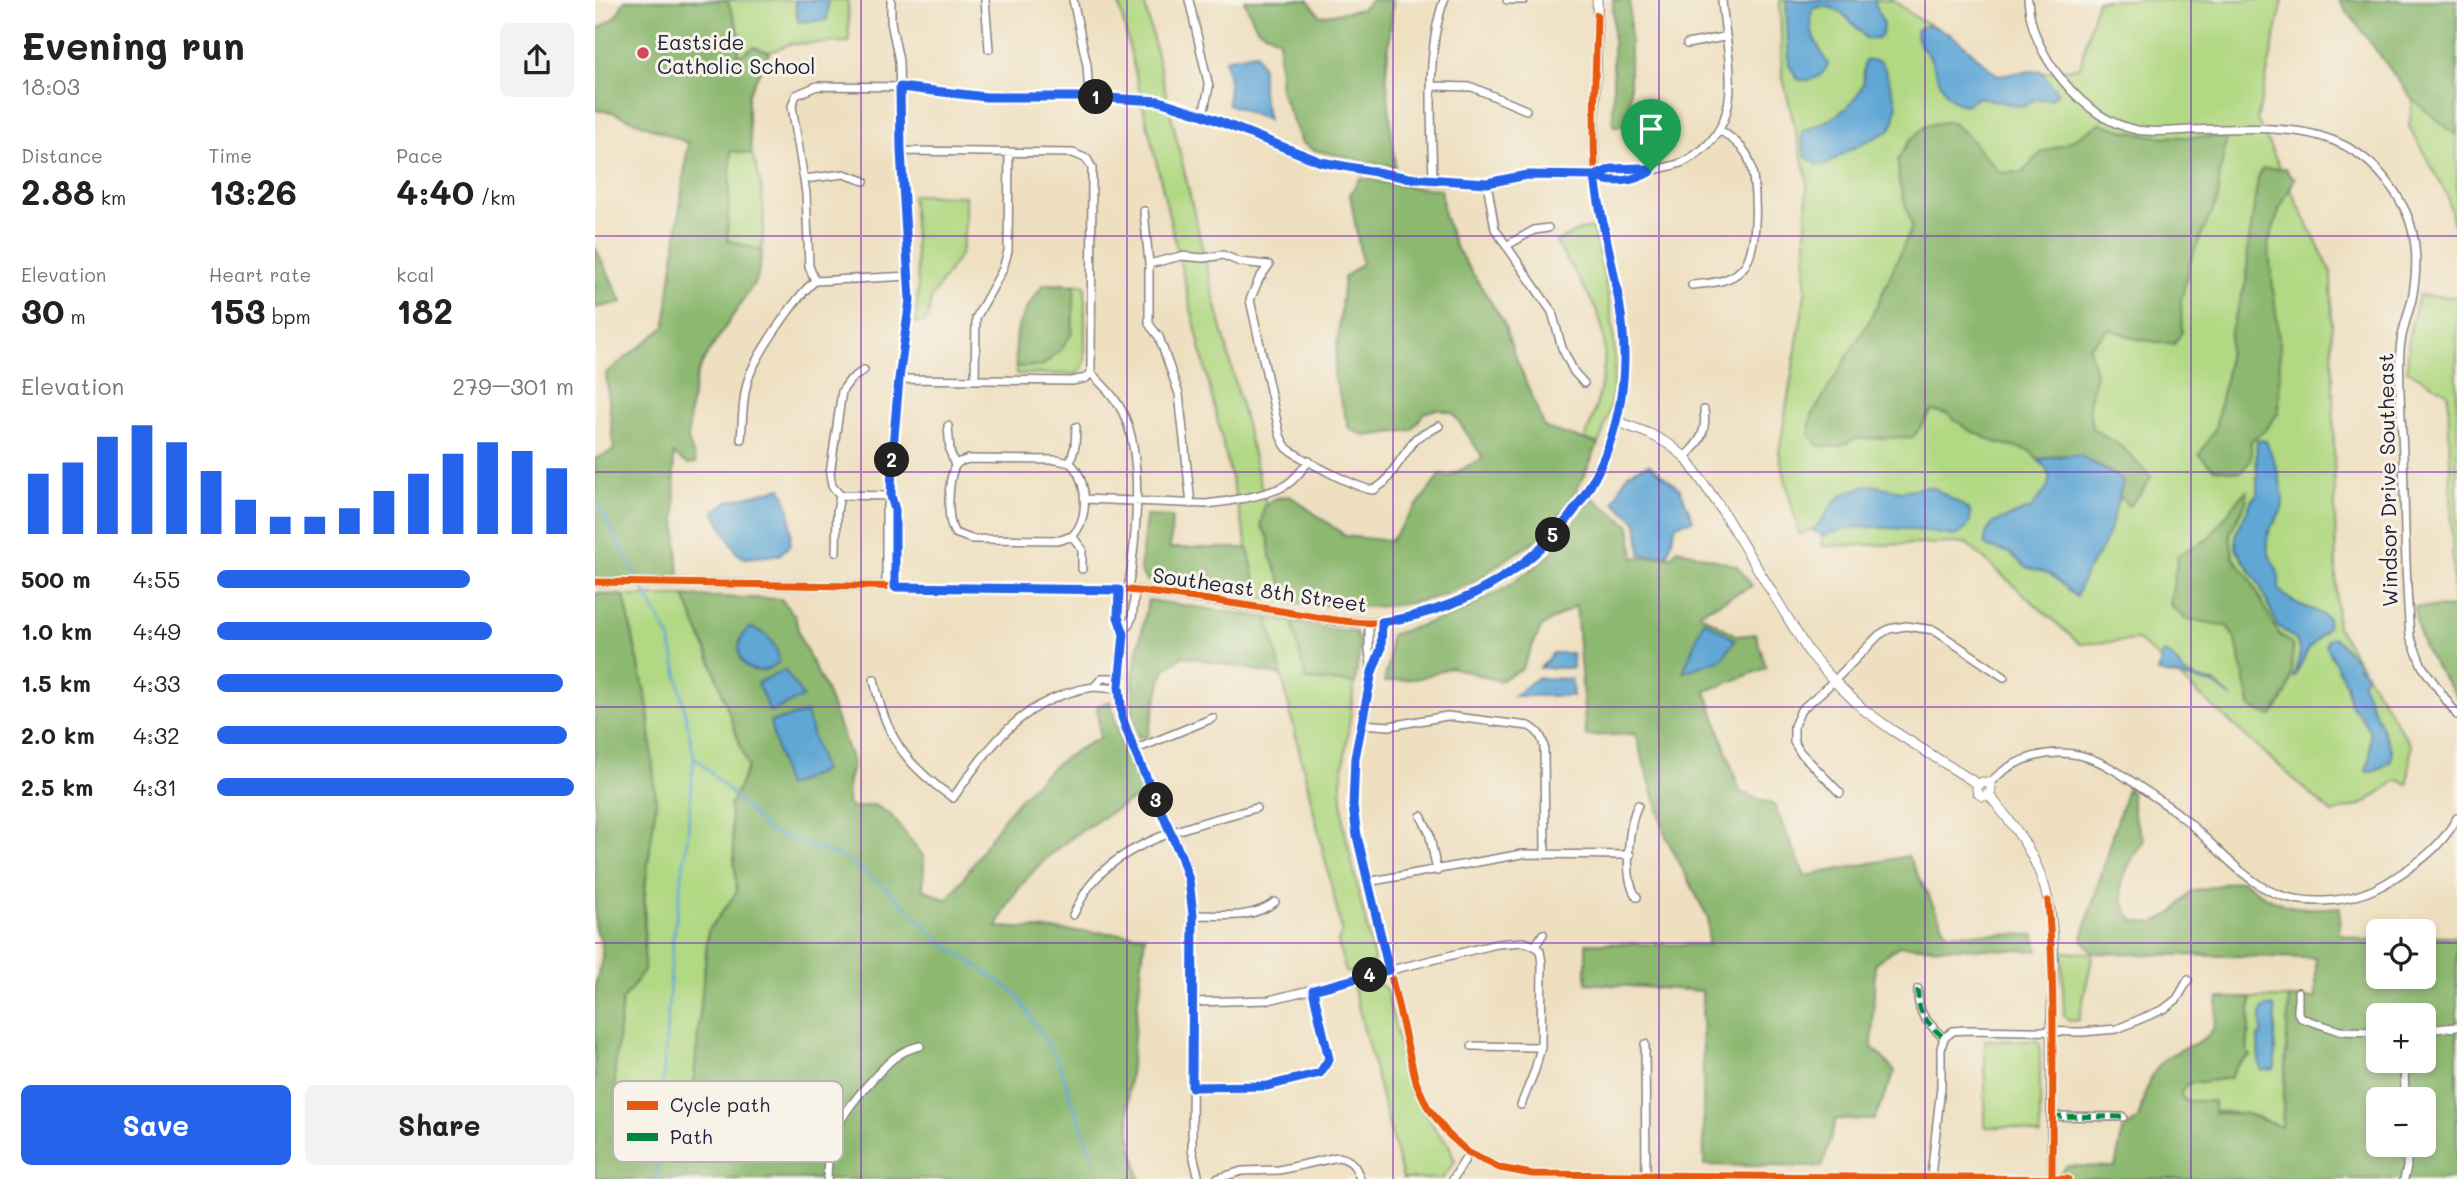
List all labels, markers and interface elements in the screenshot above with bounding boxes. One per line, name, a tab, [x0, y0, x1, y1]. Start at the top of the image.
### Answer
text: Evening run	[21, 20, 245, 70]
button: share	[500, 23, 574, 97]
place label: Eastside Catholic School	[657, 28, 816, 79]
marker: Eastside Catholic School	[635, 45, 651, 61]
text: 18:03	[21, 71, 80, 101]
pin: 1	[1079, 80, 1113, 114]
text: 1	[1091, 84, 1100, 109]
pin	[1621, 99, 1681, 171]
icon: arrive	[1632, 110, 1670, 148]
text: Distance	[21, 143, 103, 168]
text: Time	[209, 143, 252, 168]
text: Pace	[396, 143, 443, 168]
text: 2.88	[21, 168, 95, 214]
text: 13:26	[209, 168, 297, 214]
text: 4:40	[396, 168, 474, 214]
text: km	[95, 185, 126, 210]
text: /km	[474, 185, 516, 210]
text: Elevation	[21, 262, 106, 287]
text: Heart rate	[209, 262, 311, 287]
text: kcal	[396, 262, 434, 287]
text: 30	[21, 287, 65, 333]
text: 153	[209, 287, 266, 333]
text: 182	[396, 287, 453, 333]
text: m	[65, 304, 86, 329]
text: bpm	[266, 304, 311, 329]
street label: Windsor Drive Southeast	[2371, 353, 2403, 607]
text: Elevation	[21, 371, 124, 401]
text: 279–301 m	[452, 371, 574, 401]
pin: 2	[875, 442, 909, 477]
text: 2	[886, 447, 897, 472]
pin: 5	[1535, 518, 1571, 552]
text: 5	[1547, 522, 1558, 547]
street label: Southeast 8th Street	[1151, 561, 1369, 617]
text: 500 m	[21, 564, 91, 594]
text: 4:55	[133, 564, 180, 594]
text: 1.0 km	[21, 616, 92, 646]
text: 4:49	[133, 616, 181, 646]
text: 1.5 km	[21, 668, 91, 698]
text: 4:33	[133, 668, 181, 698]
text: 2.0 km	[21, 720, 95, 750]
text: 4:32	[133, 720, 180, 750]
text: 2.5 km	[21, 772, 93, 802]
text: 4:31	[133, 772, 177, 802]
pin: 3	[1139, 782, 1173, 818]
text: 3	[1150, 787, 1161, 812]
map controls	[2366, 919, 2436, 1157]
button: locate	[2366, 919, 2436, 989]
pin: 4	[1353, 958, 1387, 992]
text: 4	[1363, 962, 1376, 987]
button: +	[2366, 1003, 2436, 1073]
legend	[613, 1081, 843, 1162]
button: Save	[21, 1085, 291, 1165]
button: Share	[305, 1085, 574, 1165]
button: −	[2366, 1087, 2436, 1157]
text: Cycle path	[670, 1092, 770, 1117]
text: Path	[670, 1124, 713, 1149]

